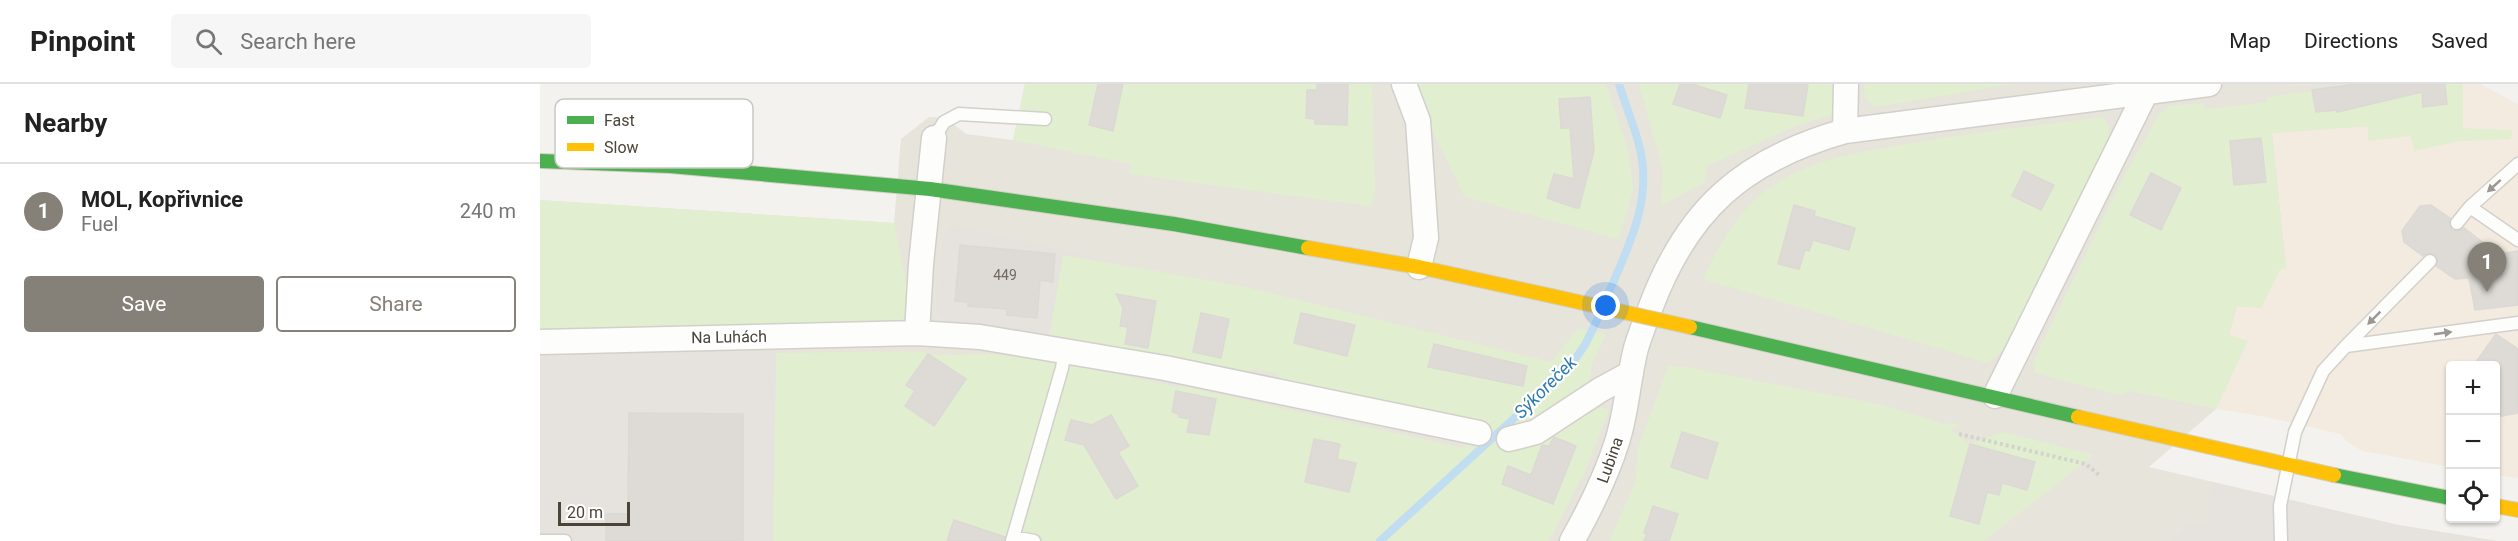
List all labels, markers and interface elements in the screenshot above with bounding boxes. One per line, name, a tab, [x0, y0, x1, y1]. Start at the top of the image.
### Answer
search box	[171, 14, 591, 68]
text: Pinpoint	[30, 25, 135, 58]
icon: search	[192, 25, 225, 58]
text: Search here	[240, 29, 356, 54]
text: Map	[2229, 29, 2271, 53]
text: Directions	[2304, 29, 2398, 53]
text: Saved	[2431, 29, 2488, 53]
legend	[555, 99, 753, 168]
text: Nearby	[24, 108, 107, 138]
text: Fast	[604, 111, 635, 130]
text: Slow	[604, 138, 639, 157]
one-way arrow	[2487, 179, 2502, 192]
text: MOL, Kopřivnice	[81, 187, 243, 212]
text: 1	[38, 199, 49, 223]
text: 240 m	[460, 199, 516, 223]
text: Fuel	[81, 212, 118, 236]
pin: 1	[2468, 242, 2506, 292]
house number: 449	[993, 267, 1017, 283]
button: Save	[24, 276, 264, 332]
button: Share	[276, 276, 516, 332]
your location	[1591, 291, 1620, 320]
one-way arrow	[2367, 310, 2381, 325]
street label: Na Luhách	[691, 327, 767, 347]
one-way arrow	[2434, 328, 2453, 337]
water label: Sýkoreček	[1509, 351, 1581, 423]
map controls	[2446, 361, 2500, 523]
button: +	[2446, 361, 2500, 415]
button: −	[2446, 415, 2500, 469]
street label: Lubina	[1593, 434, 1627, 486]
button: locate	[2446, 469, 2500, 523]
scale bar	[558, 499, 630, 526]
text: 20 m	[567, 503, 603, 522]

